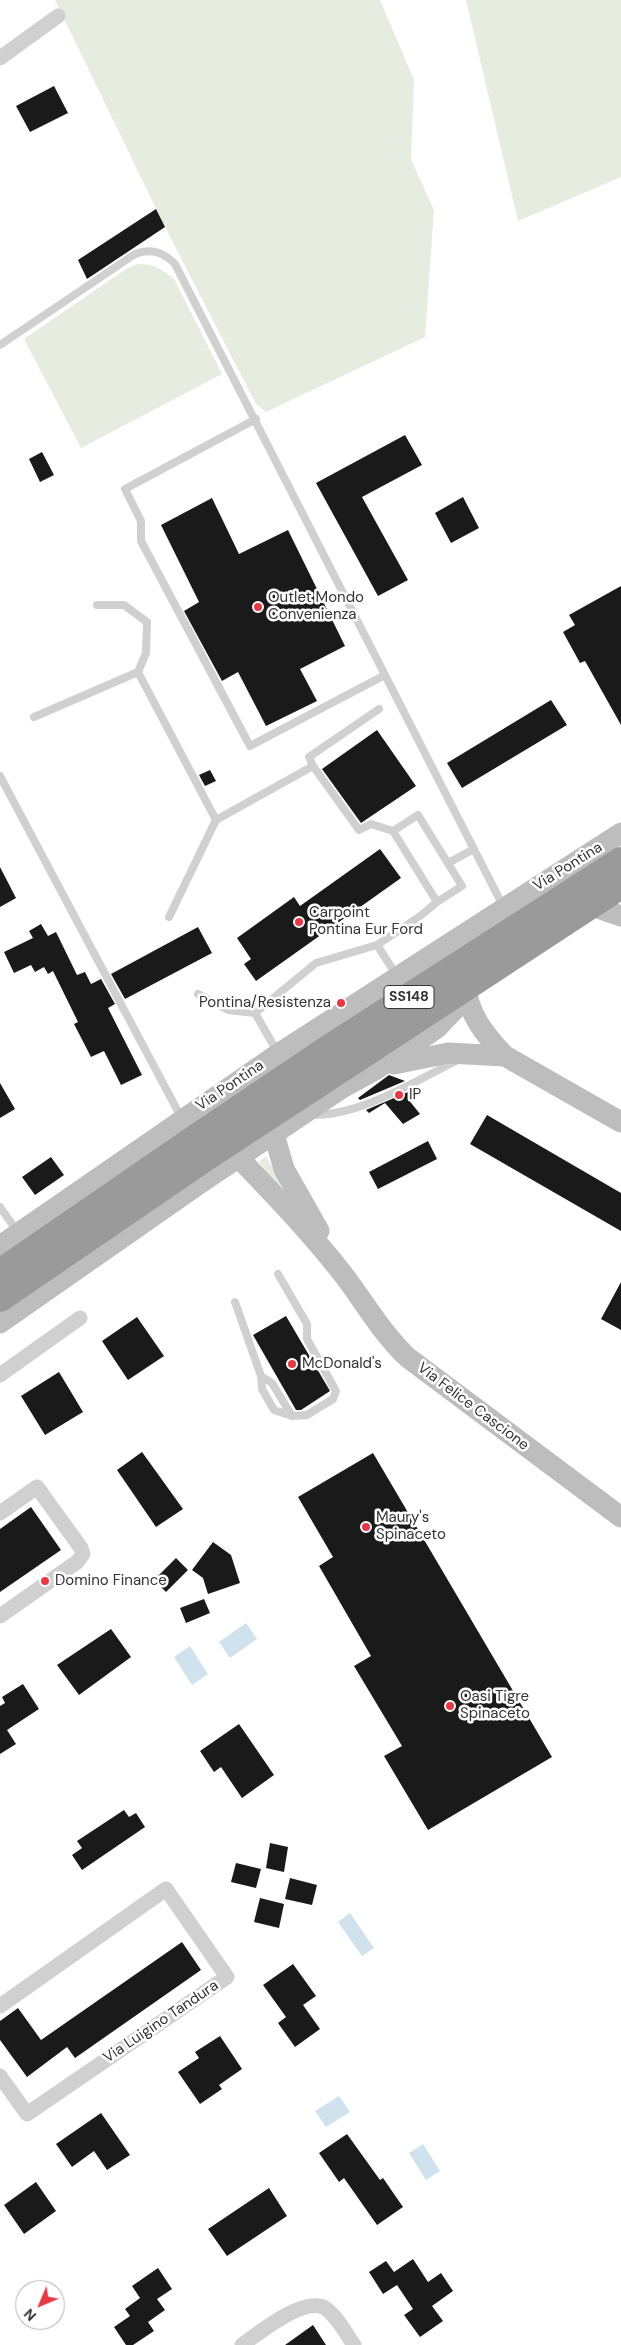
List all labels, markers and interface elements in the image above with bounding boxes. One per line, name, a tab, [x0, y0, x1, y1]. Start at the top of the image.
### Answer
place label: Outlet Mondo Convenienza	[268, 589, 364, 624]
marker: Outlet Mondo Convenienza	[252, 601, 264, 613]
street label: Via Pontina	[530, 839, 606, 895]
place label: Carpoint Pontina Eur Ford	[309, 904, 423, 939]
marker: Carpoint Pontina Eur Ford	[293, 916, 305, 928]
road number: SS148	[384, 986, 434, 1009]
place label: Pontina/Resistenza	[199, 994, 331, 1012]
marker: Pontina/Resistenza	[335, 997, 347, 1009]
street label: Via Pontina	[193, 1057, 267, 1115]
place label: IP	[409, 1086, 421, 1104]
marker: IP	[393, 1089, 405, 1101]
place label: McDonald's	[302, 1355, 382, 1373]
marker: McDonald's	[286, 1358, 298, 1370]
street label: Via Felice Cascione	[414, 1359, 532, 1455]
place label: Maury's Spinaceto	[376, 1509, 446, 1544]
marker: Maury's Spinaceto	[360, 1521, 372, 1533]
place label: Domino Finance	[55, 1572, 167, 1590]
marker: Domino Finance	[39, 1575, 51, 1587]
place label: Oasi Tigre Spinaceto	[460, 1688, 530, 1723]
marker: Oasi Tigre Spinaceto	[444, 1700, 456, 1712]
street label: Via Luigino Tandura	[100, 1977, 222, 2067]
north arrow	[15, 2280, 65, 2330]
text: N	[20, 2305, 40, 2325]

